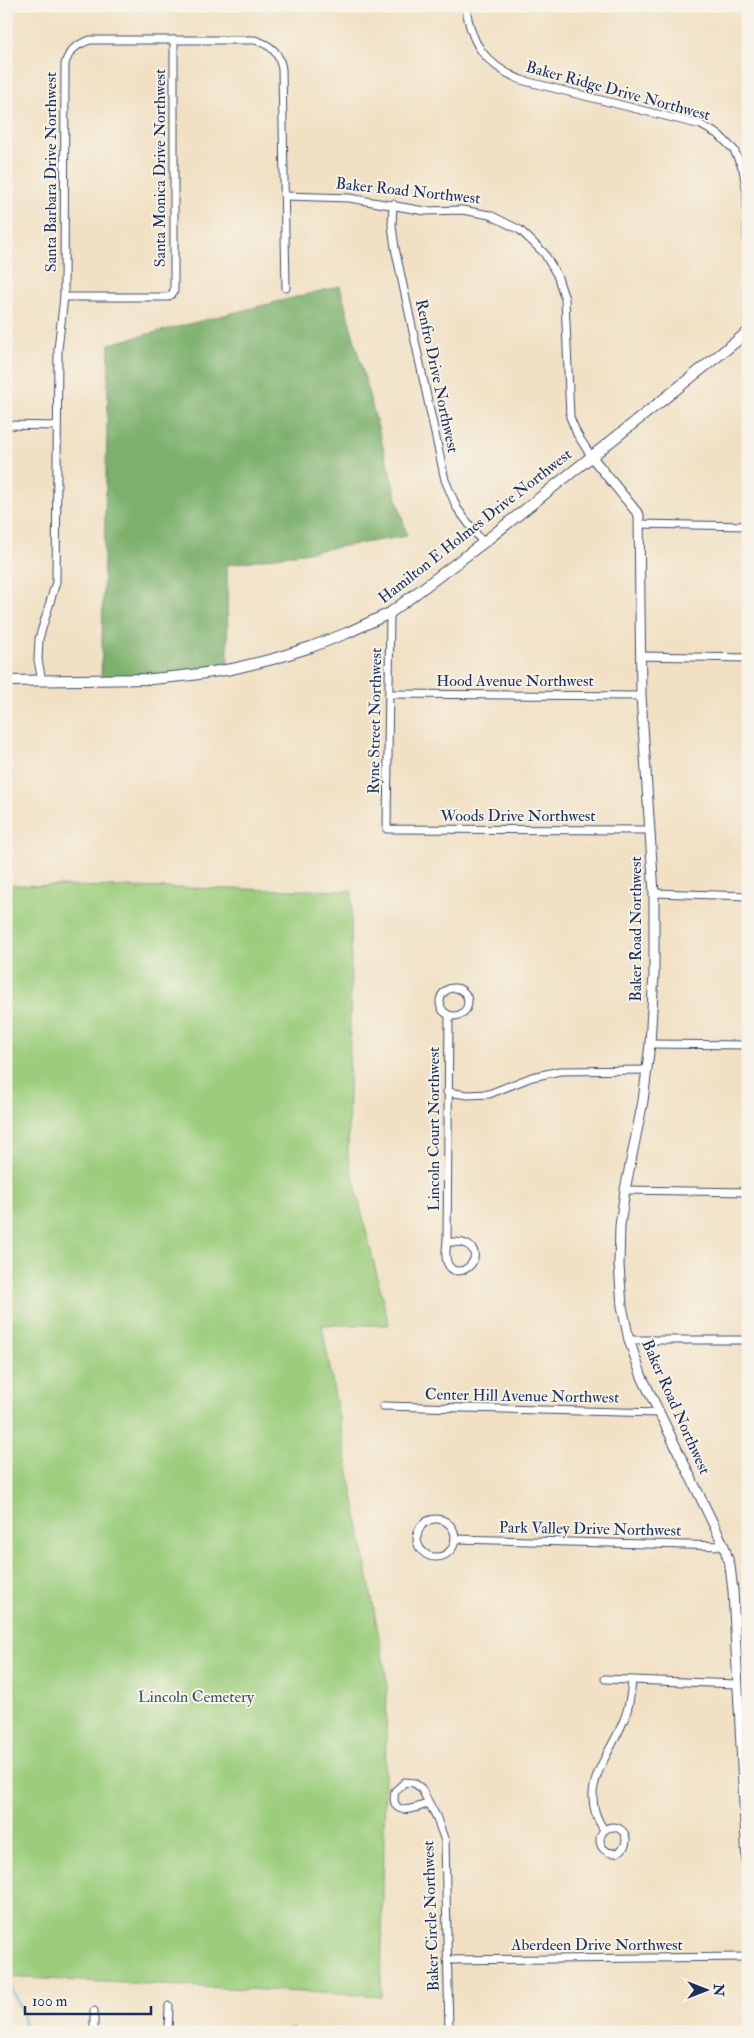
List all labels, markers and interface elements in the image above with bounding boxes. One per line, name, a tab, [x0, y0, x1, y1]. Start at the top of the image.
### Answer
street label: Baker Ridge Drive Northwest	[524, 57, 712, 125]
street label: Santa Monica Drive Northwest	[150, 69, 170, 267]
street label: Santa Barbara Drive Northwest	[41, 72, 61, 272]
street label: Baker Road Northwest	[335, 173, 481, 209]
street label: Renfro Drive Northwest	[411, 297, 463, 455]
street label: Hamilton E Holmes Drive Northwest	[374, 444, 576, 608]
street label: Ryne Street Northwest	[364, 648, 386, 794]
street label: Hood Avenue Northwest	[436, 671, 594, 691]
street label: Woods Drive Northwest	[439, 806, 596, 826]
street label: Baker Road Northwest	[626, 856, 646, 1002]
street label: Lincoln Court Northwest	[424, 1047, 444, 1211]
street label: Baker Road Northwest	[637, 1337, 715, 1477]
street label: Center Hill Avenue Northwest	[425, 1384, 619, 1408]
street label: Park Valley Drive Northwest	[499, 1517, 681, 1541]
park label: Lincoln Cemetery	[138, 1687, 255, 1707]
street label: Baker Circle Northwest	[418, 1840, 444, 1992]
street label: Aberdeen Drive Northwest	[510, 1935, 683, 1955]
north arrow	[682, 1966, 732, 2016]
scale bar	[25, 1983, 151, 2015]
text: N	[710, 1983, 727, 1997]
text: 100 m	[32, 1992, 68, 2011]

